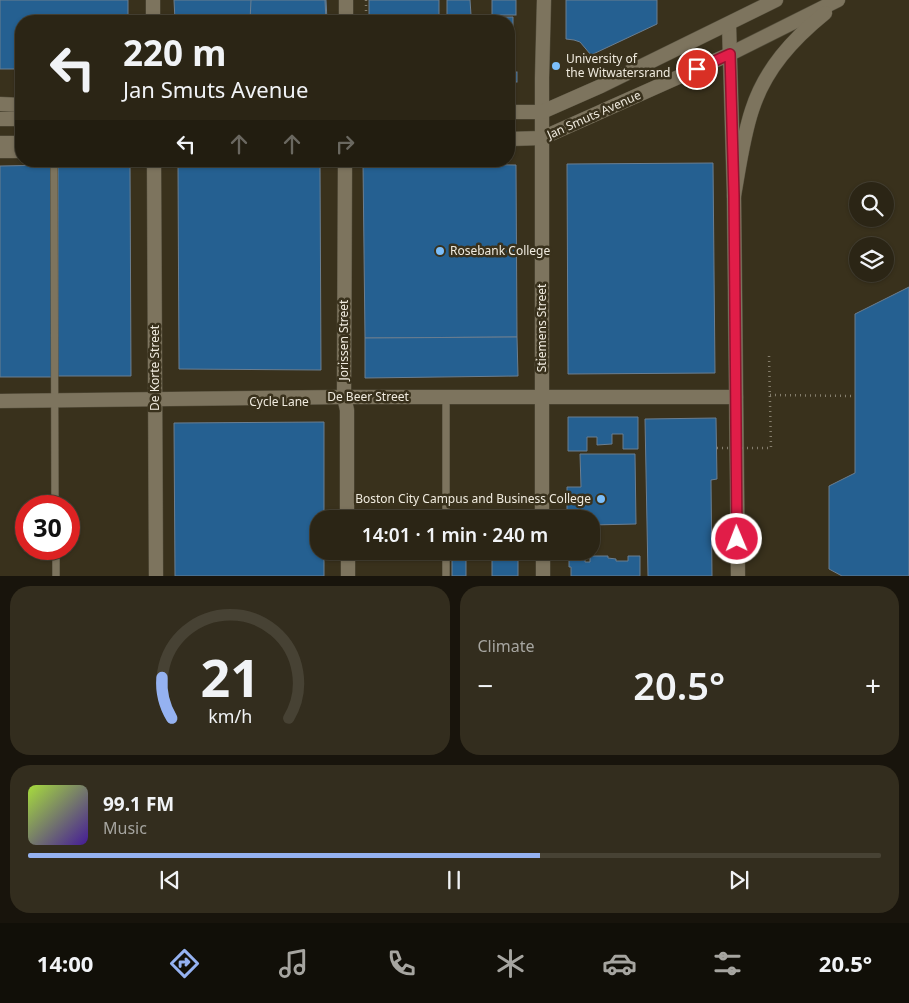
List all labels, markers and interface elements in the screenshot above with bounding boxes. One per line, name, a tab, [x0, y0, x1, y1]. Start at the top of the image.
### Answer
text: 220 m	[123, 29, 226, 76]
icon: left	[40, 35, 105, 100]
pin	[676, 48, 718, 90]
place label: University of the Witwatersrand	[566, 50, 670, 81]
icon: arrive	[683, 55, 711, 83]
marker: University of the Witwatersrand	[550, 60, 562, 72]
text: Jan Smuts Avenue	[123, 74, 308, 104]
street label: Jan Smuts Avenue	[543, 86, 644, 143]
icon: left	[172, 130, 200, 158]
icon: ahead	[225, 130, 253, 158]
icon: ahead	[278, 130, 306, 158]
icon: right	[331, 130, 359, 158]
map controls	[849, 182, 894, 282]
button: search	[849, 182, 894, 227]
button: layers	[849, 237, 894, 282]
place label: Rosebank College	[450, 242, 550, 259]
marker: Rosebank College	[434, 245, 446, 257]
street label: Stiemens Street	[533, 283, 550, 372]
street label: Jorissen Street	[335, 299, 352, 381]
street label: De Korte Street	[146, 324, 163, 411]
street label: De Beer Street	[327, 388, 409, 405]
street label: Cycle Lane	[249, 393, 309, 410]
place label: Boston City Campus and Business College	[355, 490, 591, 507]
marker: Boston City Campus and Business College	[595, 493, 607, 505]
speed limit sign: 30	[15, 495, 80, 560]
position arrow	[710, 512, 762, 564]
text: 14:01 · 1 min · 240 m	[362, 522, 548, 548]
text: Climate	[478, 635, 535, 657]
text: 21	[200, 641, 260, 712]
text: 20.5°	[633, 659, 725, 711]
text: −	[478, 666, 494, 704]
text: +	[865, 666, 881, 704]
text: km/h	[208, 704, 252, 728]
text: 99.1 FM	[103, 791, 174, 817]
text: Music	[103, 817, 147, 839]
icon: previous	[156, 866, 184, 894]
icon: pause	[440, 866, 468, 894]
icon: next	[725, 866, 753, 894]
icon: directions	[167, 946, 202, 981]
icon: music	[276, 946, 311, 981]
icon: phone	[384, 946, 419, 981]
icon: climate	[493, 946, 528, 981]
icon: car	[602, 946, 637, 981]
icon: filters	[710, 946, 745, 981]
text: 14:00	[37, 948, 93, 978]
text: 20.5°	[819, 948, 872, 978]

